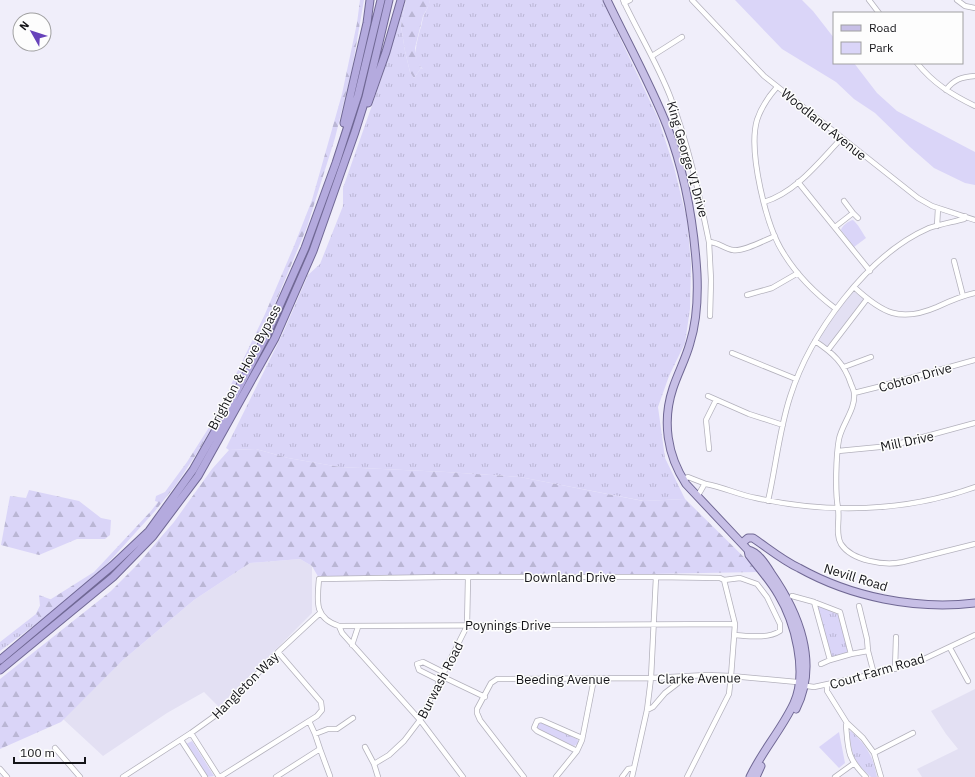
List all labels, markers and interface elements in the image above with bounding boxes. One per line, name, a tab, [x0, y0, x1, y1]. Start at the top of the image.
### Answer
north arrow	[12, 12, 52, 52]
legend	[833, 12, 963, 64]
text: N	[16, 18, 32, 33]
text: Road	[869, 20, 897, 35]
text: Park	[869, 40, 894, 55]
street label: Woodland Avenue	[777, 85, 870, 164]
street label: King George VI Drive	[663, 99, 712, 219]
street label: Brighton & Hove Bypass	[204, 301, 285, 433]
street label: Cobton Drive	[877, 359, 954, 396]
street label: Mill Drive	[879, 428, 935, 455]
street label: Nevill Road	[822, 560, 890, 595]
street label: Downland Drive	[524, 569, 616, 586]
street label: Poynings Drive	[465, 617, 551, 634]
street label: Burwash Road	[414, 639, 467, 722]
street label: Hangleton Way	[208, 648, 283, 723]
street label: Court Farm Road	[828, 650, 927, 693]
street label: Clarke Avenue	[657, 669, 741, 688]
street label: Beeding Avenue	[516, 671, 610, 688]
scale bar	[14, 739, 85, 765]
text: 100 m	[20, 745, 55, 760]

